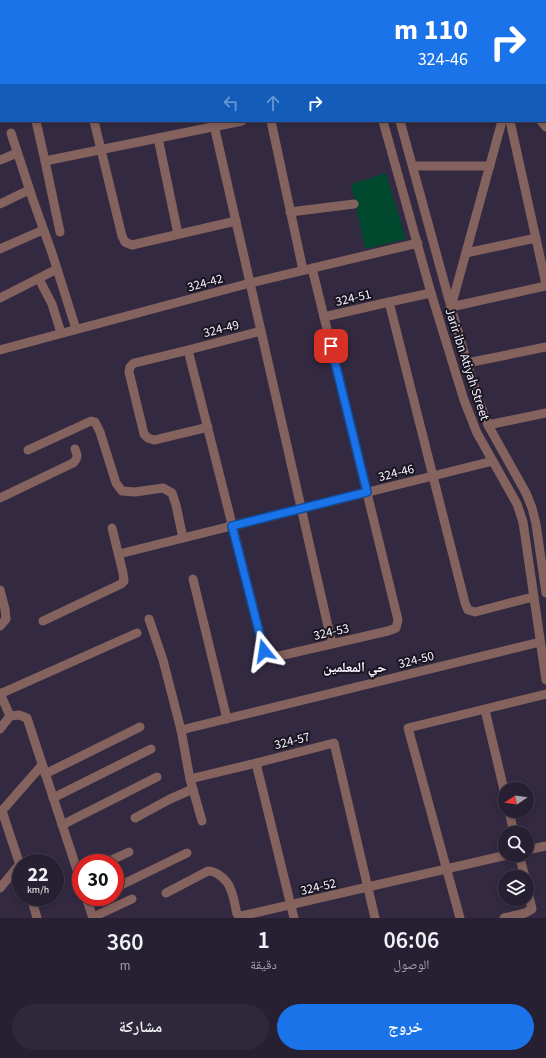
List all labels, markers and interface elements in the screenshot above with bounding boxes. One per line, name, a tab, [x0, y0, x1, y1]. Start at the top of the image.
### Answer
text: 110 m	[394, 10, 468, 50]
icon: right	[482, 16, 534, 68]
text: 324-46	[418, 47, 468, 72]
icon: left	[220, 92, 242, 114]
icon: ahead	[262, 92, 284, 114]
icon: right	[304, 92, 326, 114]
street label: 324-42	[185, 270, 225, 296]
street label: 324-51	[333, 285, 373, 311]
street label: Jarir ibn Atiyah Street	[440, 306, 494, 423]
street label: 324-49	[201, 316, 241, 342]
pin	[314, 329, 348, 363]
icon: arrive	[320, 335, 342, 357]
street label: 324-46	[376, 460, 416, 486]
street label: 324-53	[311, 619, 351, 645]
position arrow	[243, 630, 285, 672]
street label: 324-50	[396, 647, 436, 673]
district label: حي المعلمين	[323, 658, 387, 678]
street label: 324-57	[272, 728, 312, 754]
north arrow	[498, 782, 534, 818]
map controls	[498, 782, 534, 906]
button: search	[498, 826, 534, 862]
speed limit sign: 30	[72, 854, 124, 906]
text: 22	[27, 861, 49, 889]
button: layers	[498, 870, 534, 906]
street label: 324-52	[298, 874, 338, 900]
text: km/h	[27, 883, 49, 897]
text: 1	[257, 923, 270, 958]
text: 06:06	[383, 923, 439, 958]
text: 360	[107, 925, 144, 960]
text: دقيقة	[250, 956, 277, 974]
text: الوصول	[393, 956, 429, 974]
text: m	[120, 957, 131, 975]
button: مشاركة	[12, 1004, 269, 1050]
button: خروج	[277, 1004, 534, 1050]

